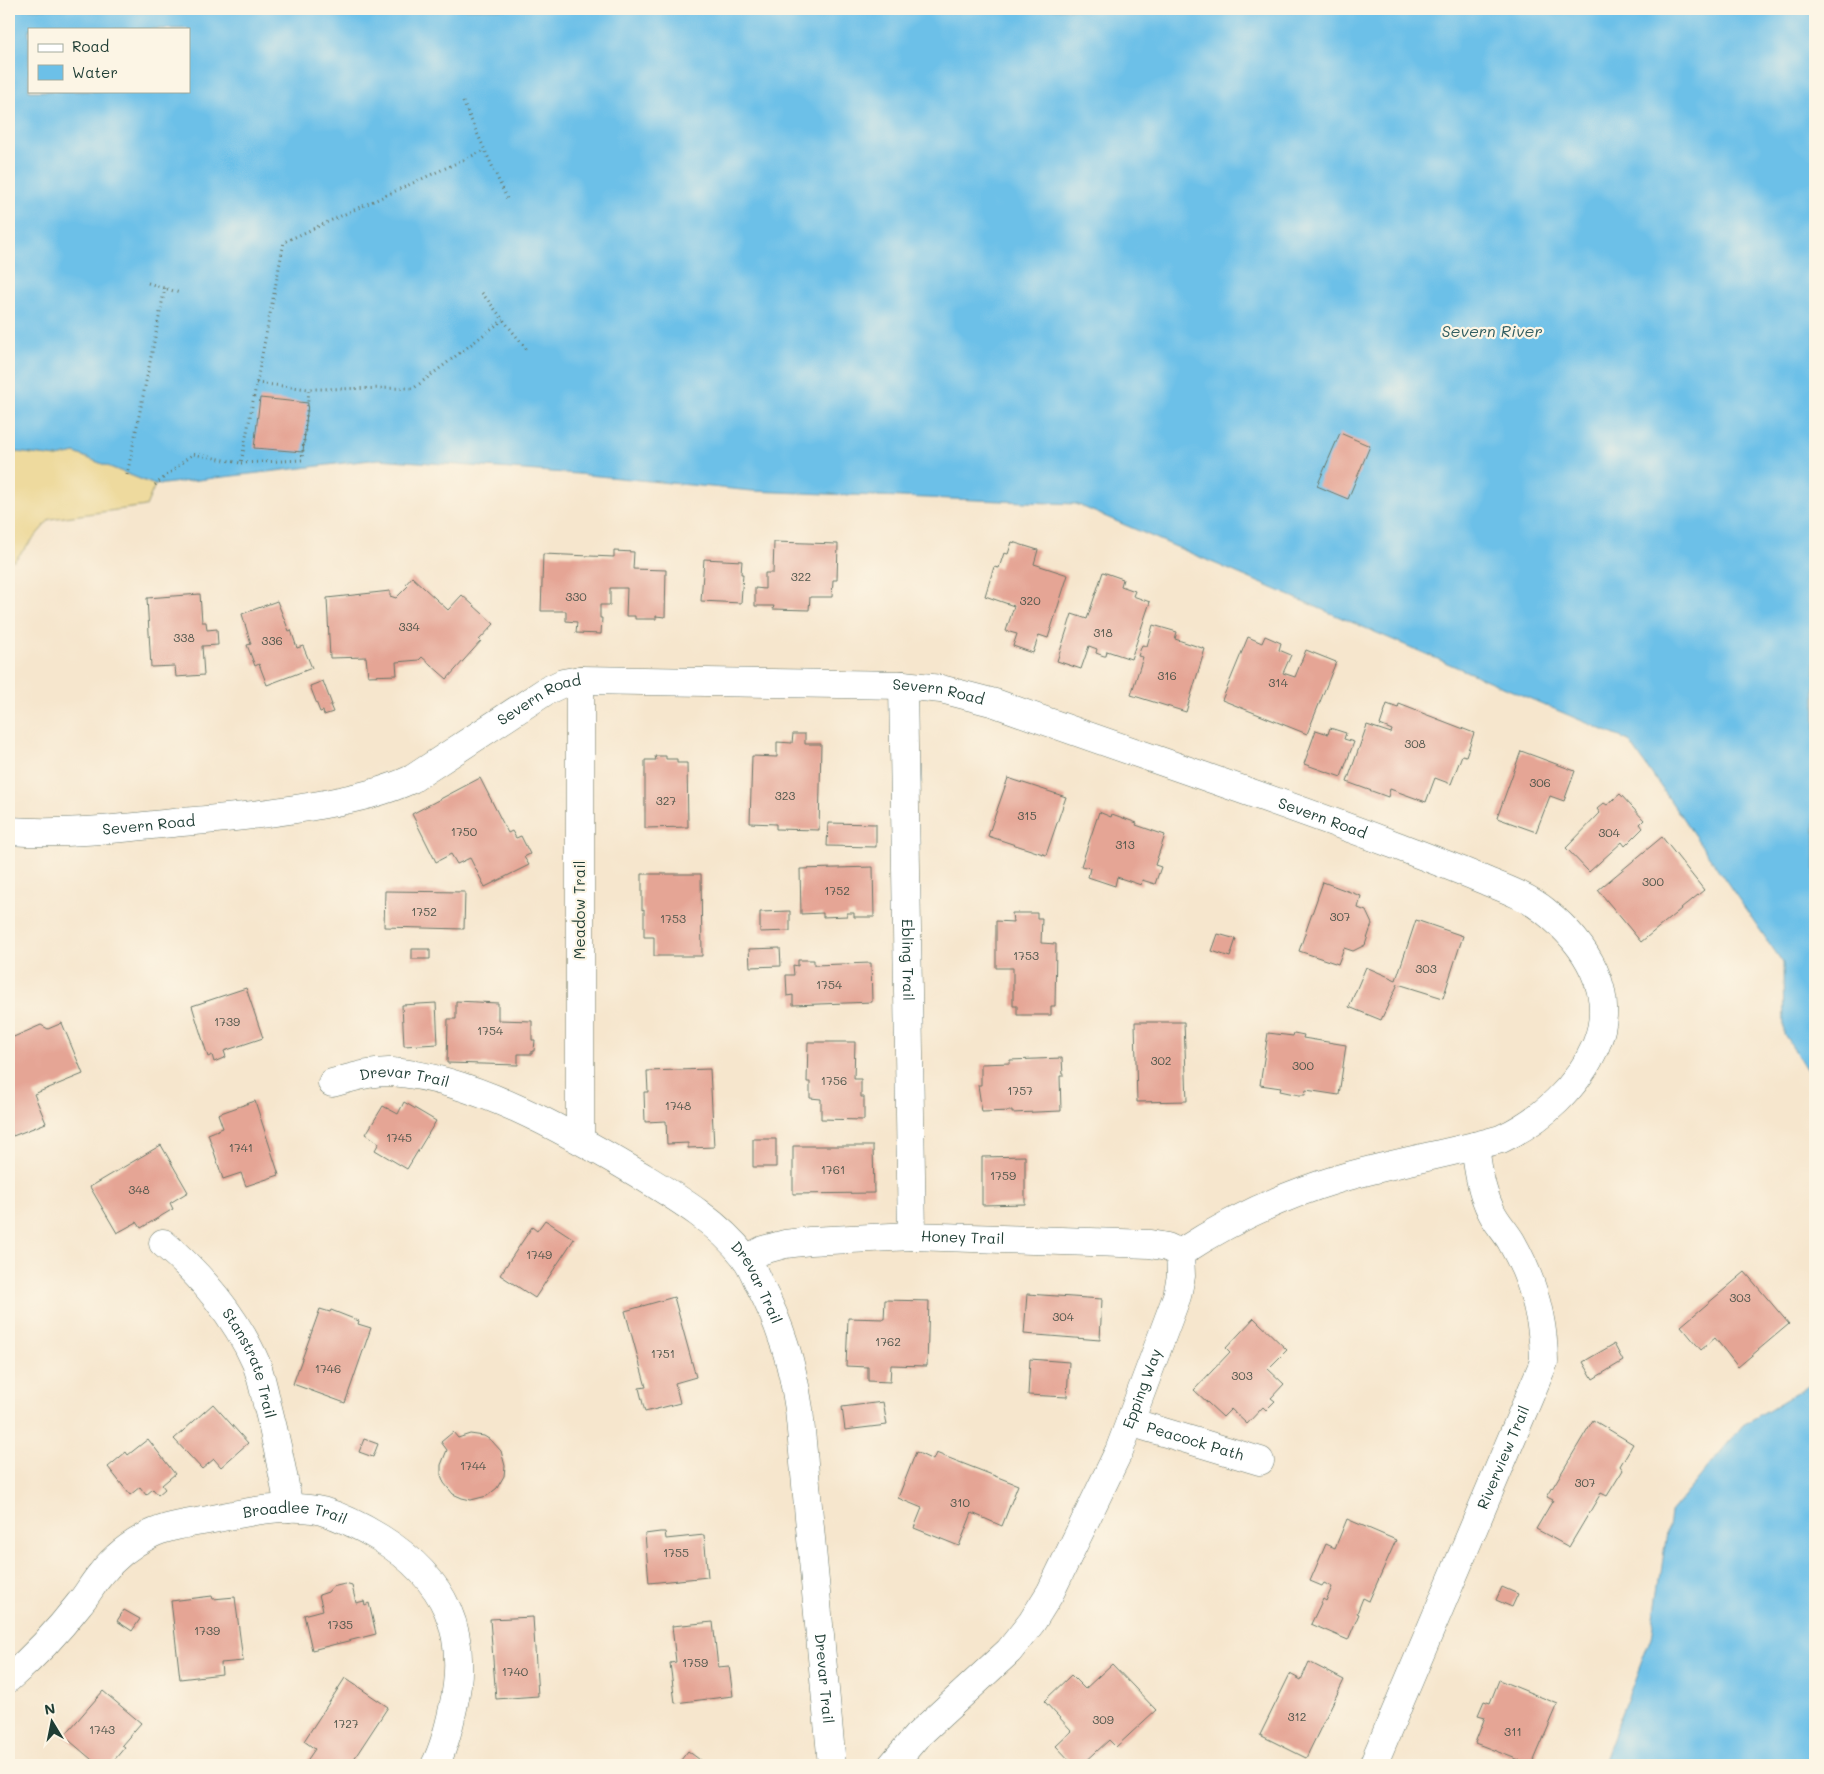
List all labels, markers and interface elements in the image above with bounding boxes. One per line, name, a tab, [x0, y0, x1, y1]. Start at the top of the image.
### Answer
legend	[28, 28, 190, 92]
text: Road	[72, 36, 109, 56]
text: Water	[72, 62, 118, 82]
water label: Severn River	[1442, 320, 1542, 341]
house number: 322	[791, 568, 811, 584]
house number: 330	[565, 588, 587, 604]
house number: 320	[1019, 592, 1041, 608]
house number: 334	[398, 618, 420, 634]
house number: 318	[1093, 624, 1113, 640]
house number: 338	[173, 629, 195, 645]
house number: 336	[261, 632, 283, 648]
house number: 316	[1157, 667, 1177, 683]
street label: Severn Road	[493, 669, 582, 729]
street label: Severn Road	[893, 674, 987, 709]
house number: 314	[1268, 674, 1288, 690]
house number: 308	[1404, 735, 1426, 751]
house number: 306	[1529, 774, 1551, 790]
house number: 323	[775, 787, 795, 803]
house number: 327	[656, 792, 677, 808]
street label: Severn Road	[1276, 792, 1370, 843]
house number: 315	[1017, 807, 1037, 823]
street label: Severn Road	[102, 810, 196, 839]
house number: 1750	[451, 823, 478, 839]
house number: 304	[1598, 824, 1620, 840]
house number: 313	[1115, 836, 1135, 852]
street label: Meadow Trail	[569, 860, 589, 960]
house number: 300	[1642, 873, 1665, 889]
house number: 1752	[824, 882, 850, 898]
house number: 1752	[411, 903, 437, 919]
house number: 307	[1329, 908, 1351, 924]
house number: 1753	[660, 910, 686, 926]
street label: Ebling Trail	[898, 919, 919, 1001]
house number: 1753	[1013, 947, 1039, 963]
house number: 303	[1415, 960, 1437, 976]
house number: 1754	[816, 976, 842, 992]
house number: 1739	[214, 1013, 240, 1029]
house number: 1754	[477, 1022, 503, 1038]
house number: 302	[1150, 1052, 1172, 1068]
house number: 300	[1292, 1057, 1315, 1073]
street label: Drevar Trail	[358, 1061, 452, 1091]
house number: 1756	[821, 1072, 847, 1088]
house number: 1757	[1007, 1082, 1033, 1098]
house number: 1748	[665, 1097, 691, 1113]
house number: 1745	[386, 1129, 412, 1145]
house number: 1741	[229, 1139, 253, 1155]
house number: 1761	[821, 1161, 845, 1177]
house number: 1759	[990, 1167, 1016, 1183]
house number: 348	[128, 1181, 150, 1197]
street label: Honey Trail	[921, 1225, 1005, 1248]
street label: Drevar Trail	[727, 1237, 787, 1326]
house number: 1749	[526, 1246, 552, 1262]
house number: 303	[1729, 1289, 1751, 1305]
street label: Stanstrate Trail	[218, 1304, 281, 1420]
house number: 304	[1052, 1308, 1074, 1324]
house number: 1762	[875, 1333, 901, 1349]
house number: 1751	[651, 1345, 675, 1361]
street label: Epping Way	[1117, 1345, 1165, 1431]
house number: 1746	[315, 1360, 341, 1376]
house number: 303	[1231, 1367, 1253, 1383]
street label: Riverview Trail	[1472, 1402, 1533, 1512]
street label: Peacock Path	[1144, 1417, 1247, 1465]
house number: 1744	[460, 1457, 486, 1473]
house number: 307	[1574, 1474, 1596, 1490]
house number: 310	[950, 1494, 970, 1510]
street label: Broadlee Trail	[241, 1497, 351, 1528]
house number: 1755	[663, 1544, 689, 1560]
house number: 1735	[327, 1616, 353, 1632]
house number: 1739	[194, 1622, 220, 1638]
street label: Drevar Trail	[811, 1632, 839, 1724]
house number: 1759	[682, 1654, 708, 1670]
house number: 1740	[502, 1663, 529, 1679]
north arrow	[28, 1696, 78, 1746]
text: N	[43, 1698, 57, 1719]
house number: 312	[1287, 1708, 1307, 1724]
house number: 309	[1092, 1711, 1114, 1727]
house number: 1727	[333, 1715, 359, 1731]
house number: 1743	[89, 1721, 115, 1737]
house number: 311	[1504, 1723, 1522, 1739]

